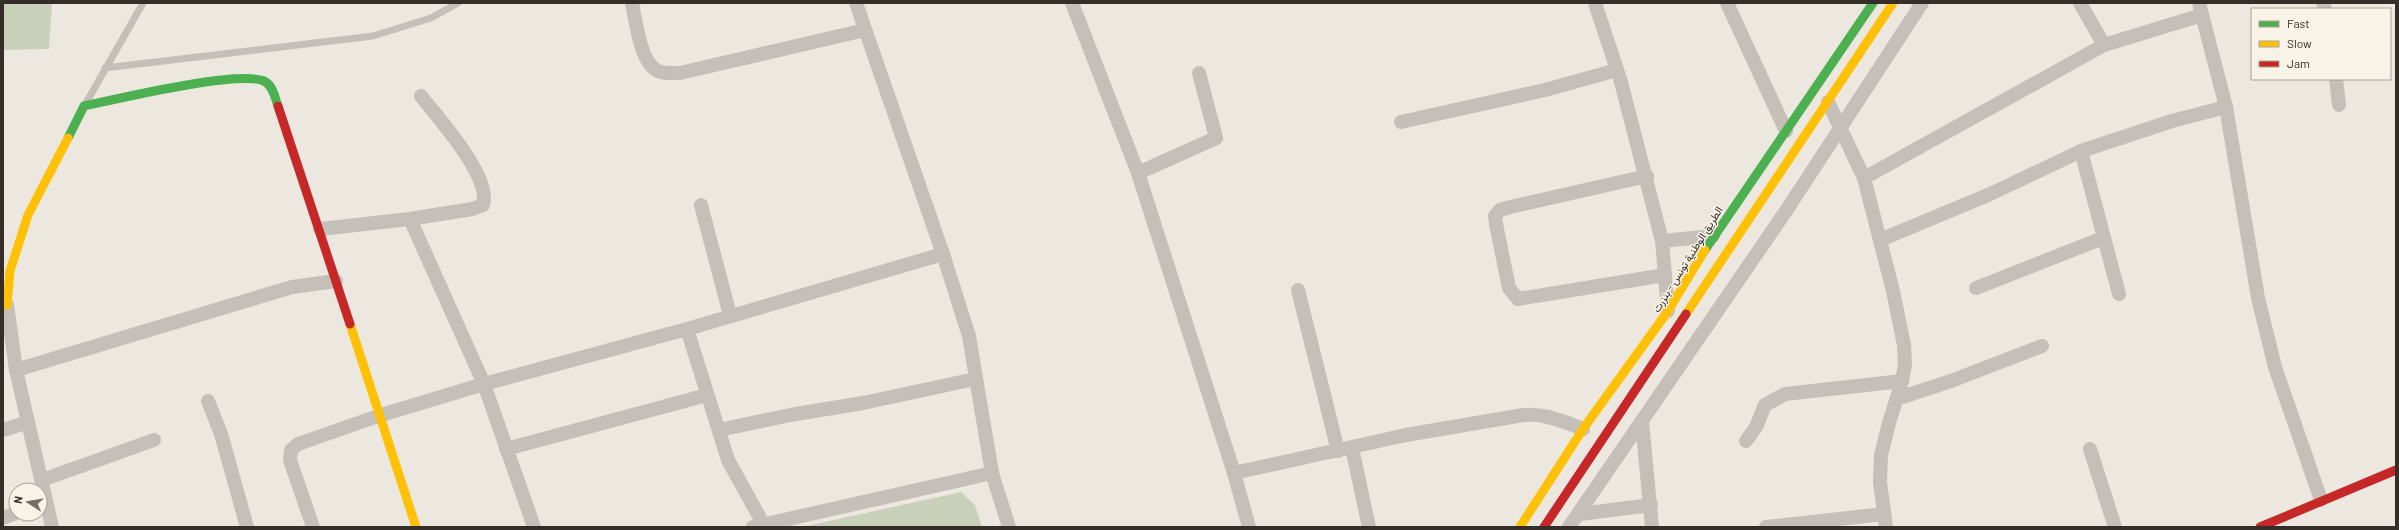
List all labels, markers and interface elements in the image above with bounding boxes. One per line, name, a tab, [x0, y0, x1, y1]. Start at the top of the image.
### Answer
legend	[2251, 8, 2391, 80]
text: Fast	[2287, 16, 2310, 30]
text: Slow	[2287, 36, 2312, 50]
text: Jam	[2287, 56, 2310, 70]
street label: الطريق الوطنية تونس - بنزرت	[1649, 204, 1726, 315]
north arrow	[8, 482, 48, 522]
text: N	[11, 495, 25, 505]

